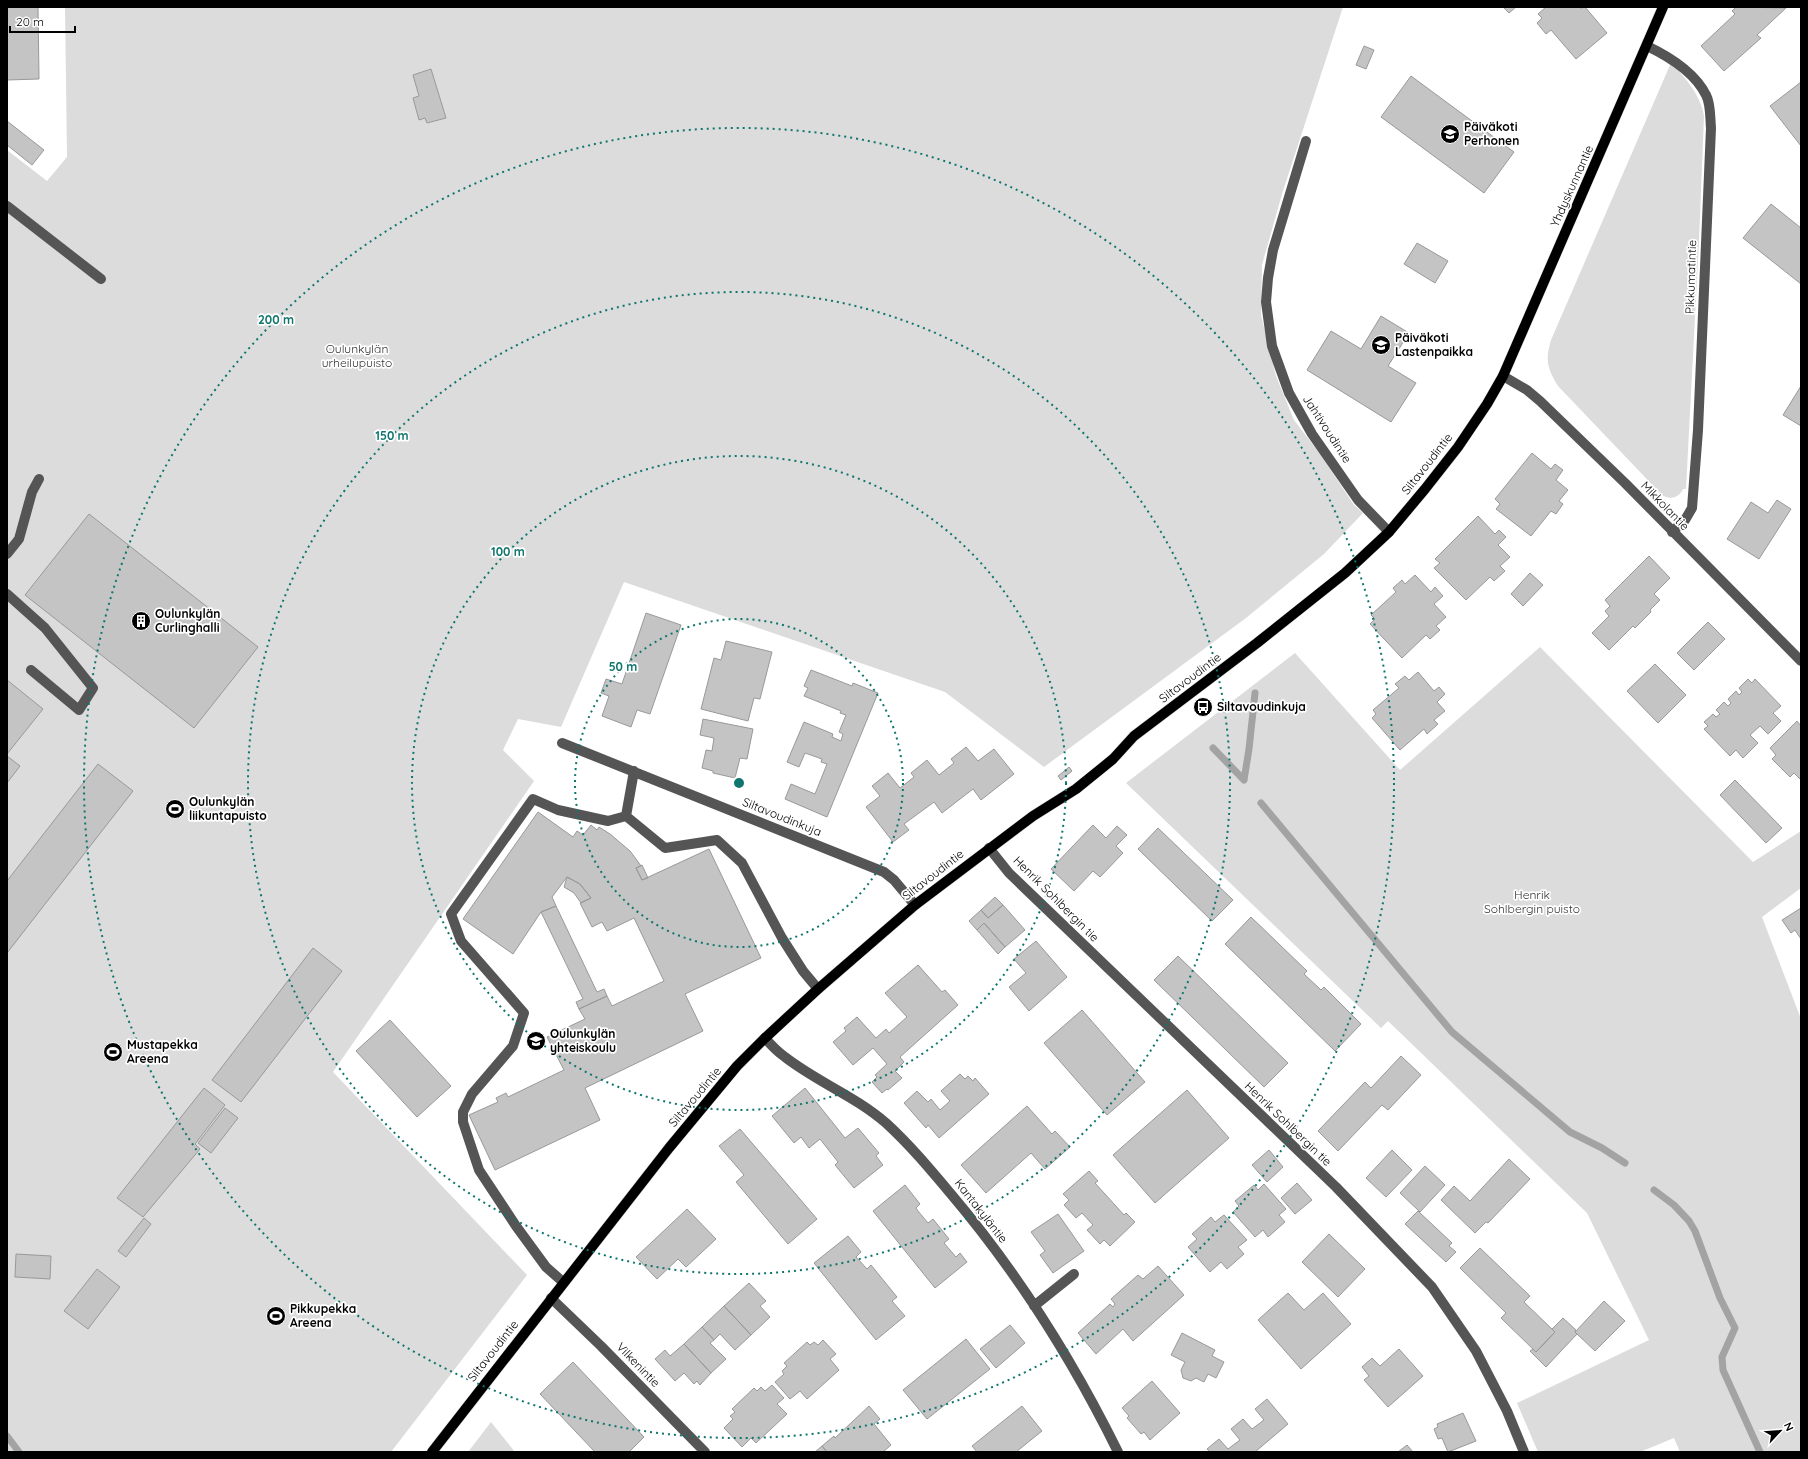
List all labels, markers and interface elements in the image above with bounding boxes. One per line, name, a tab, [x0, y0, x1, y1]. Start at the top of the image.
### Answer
scale bar	[10, 8, 75, 34]
text: 20 m	[16, 14, 44, 29]
place label: Päiväkoti Perhonen	[1464, 119, 1519, 148]
school or university icon: Päiväkoti Perhonen	[1439, 123, 1461, 145]
street label: Yhdyskunnantie	[1547, 142, 1596, 229]
street label: Pikkumatintie	[1682, 239, 1699, 314]
text: 200 m	[258, 312, 294, 327]
place label: Päiväkoti Lastenpaikka	[1395, 330, 1473, 359]
school or university icon: Päiväkoti Lastenpaikka	[1370, 334, 1392, 356]
park label: Oulunkylän urheilupuisto	[322, 341, 392, 370]
street label: Jahtivoudintie	[1300, 392, 1355, 466]
text: 150 m	[375, 428, 409, 443]
street label: Siltavoudintie	[1398, 430, 1455, 497]
street label: Mikkolantie	[1638, 478, 1693, 534]
text: 100 m	[491, 544, 525, 559]
place label: Oulunkylän Curlinghalli	[155, 606, 220, 635]
building icon: Oulunkylän Curlinghalli	[130, 610, 152, 632]
street label: Siltavoudintie	[1156, 649, 1224, 706]
text: 50 m	[609, 659, 637, 674]
bus stop icon: Siltavoudinkuja	[1192, 696, 1214, 718]
place label: Siltavoudinkuja	[1217, 699, 1306, 714]
centre of rings	[732, 776, 746, 790]
place label: Oulunkylän liikuntapuisto	[189, 794, 267, 823]
street label: Siltavoudinkuja	[740, 794, 824, 839]
sports icon: Oulunkylän liikuntapuisto	[164, 798, 186, 820]
street label: Siltavoudintie	[899, 846, 967, 903]
street label: Henrik Sohlbergin tie	[1010, 853, 1102, 945]
park label: Henrik Sohlbergin puisto	[1484, 887, 1580, 916]
place label: Oulunkylän yhteiskoulu	[550, 1026, 616, 1055]
school or university icon: Oulunkylän yhteiskoulu	[525, 1030, 547, 1052]
place label: Mustapekka Areena	[127, 1037, 198, 1066]
sports icon: Mustapekka Areena	[102, 1041, 124, 1063]
street label: Siltavoudintie	[665, 1063, 724, 1130]
street label: Henrik Sohlbergin tie	[1242, 1078, 1335, 1169]
street label: Kantakyläntie	[952, 1176, 1011, 1246]
place label: Pikkupekka Areena	[290, 1301, 356, 1330]
sports icon: Pikkupekka Areena	[265, 1305, 287, 1327]
street label: Siltavoudintie	[464, 1317, 521, 1384]
street label: Vilkenintie	[613, 1339, 663, 1390]
north arrow	[1760, 1411, 1800, 1451]
text: N	[1781, 1420, 1797, 1433]

